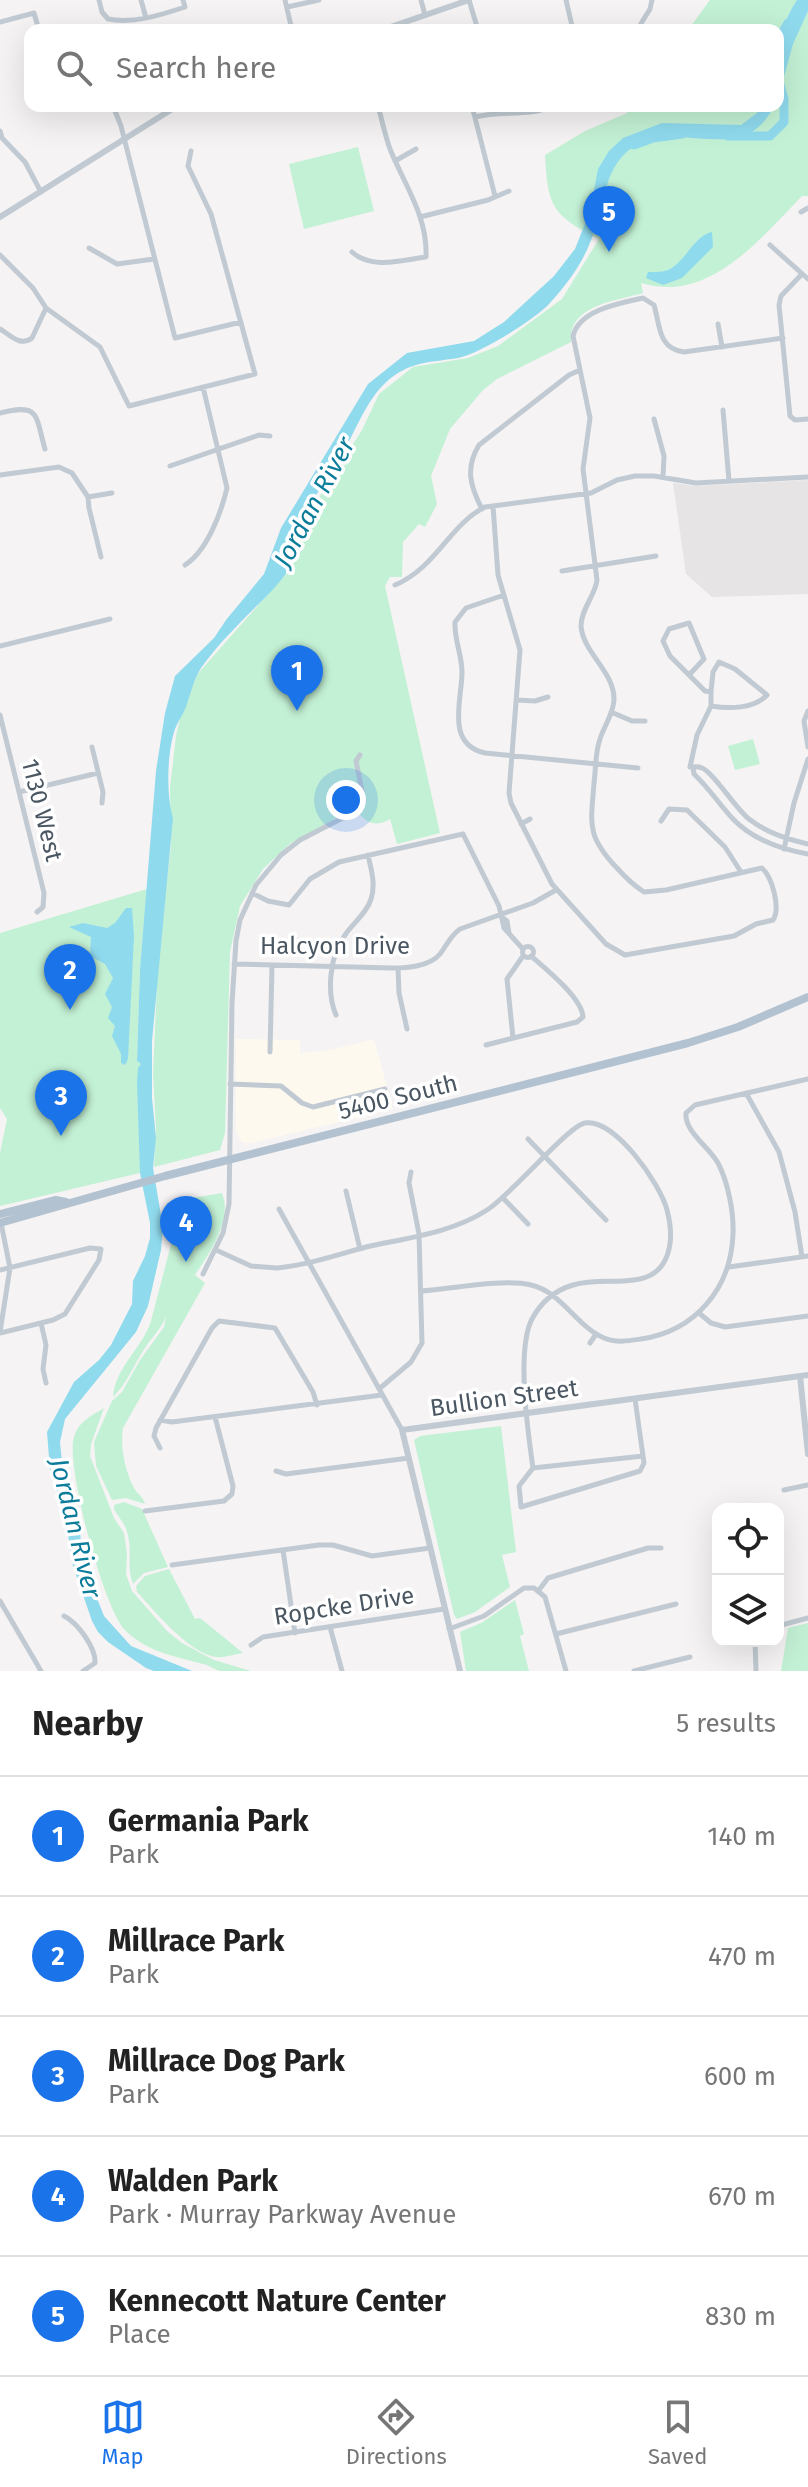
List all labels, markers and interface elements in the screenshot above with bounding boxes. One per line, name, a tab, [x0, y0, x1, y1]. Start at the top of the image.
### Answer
search box	[24, 24, 784, 112]
icon: search	[52, 46, 96, 90]
text: Search here	[116, 50, 276, 86]
pin: 5	[583, 186, 635, 252]
water label: Jordan River	[266, 431, 362, 574]
pin: 1	[271, 645, 323, 711]
street label: 1130 West	[16, 756, 68, 865]
your location	[326, 780, 366, 820]
street label: Halcyon Drive	[260, 932, 410, 960]
pin: 2	[44, 944, 96, 1010]
street label: 5400 South	[336, 1069, 460, 1125]
pin: 3	[35, 1070, 87, 1136]
pin: 4	[160, 1196, 212, 1262]
street label: Bullion Street	[428, 1374, 580, 1422]
water label: Jordan River	[43, 1453, 108, 1602]
map controls	[712, 1503, 784, 1647]
button: locate	[712, 1503, 784, 1575]
button: layers	[712, 1575, 784, 1647]
street label: Ropcke Drive	[272, 1581, 416, 1631]
text: Nearby	[32, 1703, 143, 1744]
text: 5 results	[676, 1708, 776, 1739]
text: Germania Park	[108, 1803, 309, 1839]
text: 1	[52, 1821, 64, 1852]
text: 140 m	[707, 1821, 776, 1852]
text: Park	[108, 1839, 159, 1870]
text: Millrace Park	[108, 1923, 284, 1959]
text: 2	[51, 1941, 65, 1972]
text: 470 m	[708, 1941, 776, 1972]
text: Park	[108, 1959, 159, 1990]
text: Millrace Dog Park	[108, 2043, 345, 2079]
text: 3	[51, 2061, 65, 2092]
text: 600 m	[704, 2061, 776, 2092]
text: Park	[108, 2079, 159, 2110]
text: Walden Park	[108, 2163, 278, 2199]
text: 4	[51, 2181, 65, 2212]
text: 670 m	[708, 2181, 776, 2212]
text: Park · Murray Parkway Avenue	[108, 2199, 456, 2230]
text: Kennecott Nature Center	[108, 2283, 446, 2319]
text: 5	[51, 2301, 65, 2332]
text: 830 m	[705, 2301, 776, 2332]
text: Place	[108, 2319, 171, 2350]
tab: Map	[101, 2395, 145, 2470]
tab: Directions	[346, 2395, 447, 2470]
tab: Saved	[648, 2395, 707, 2470]

